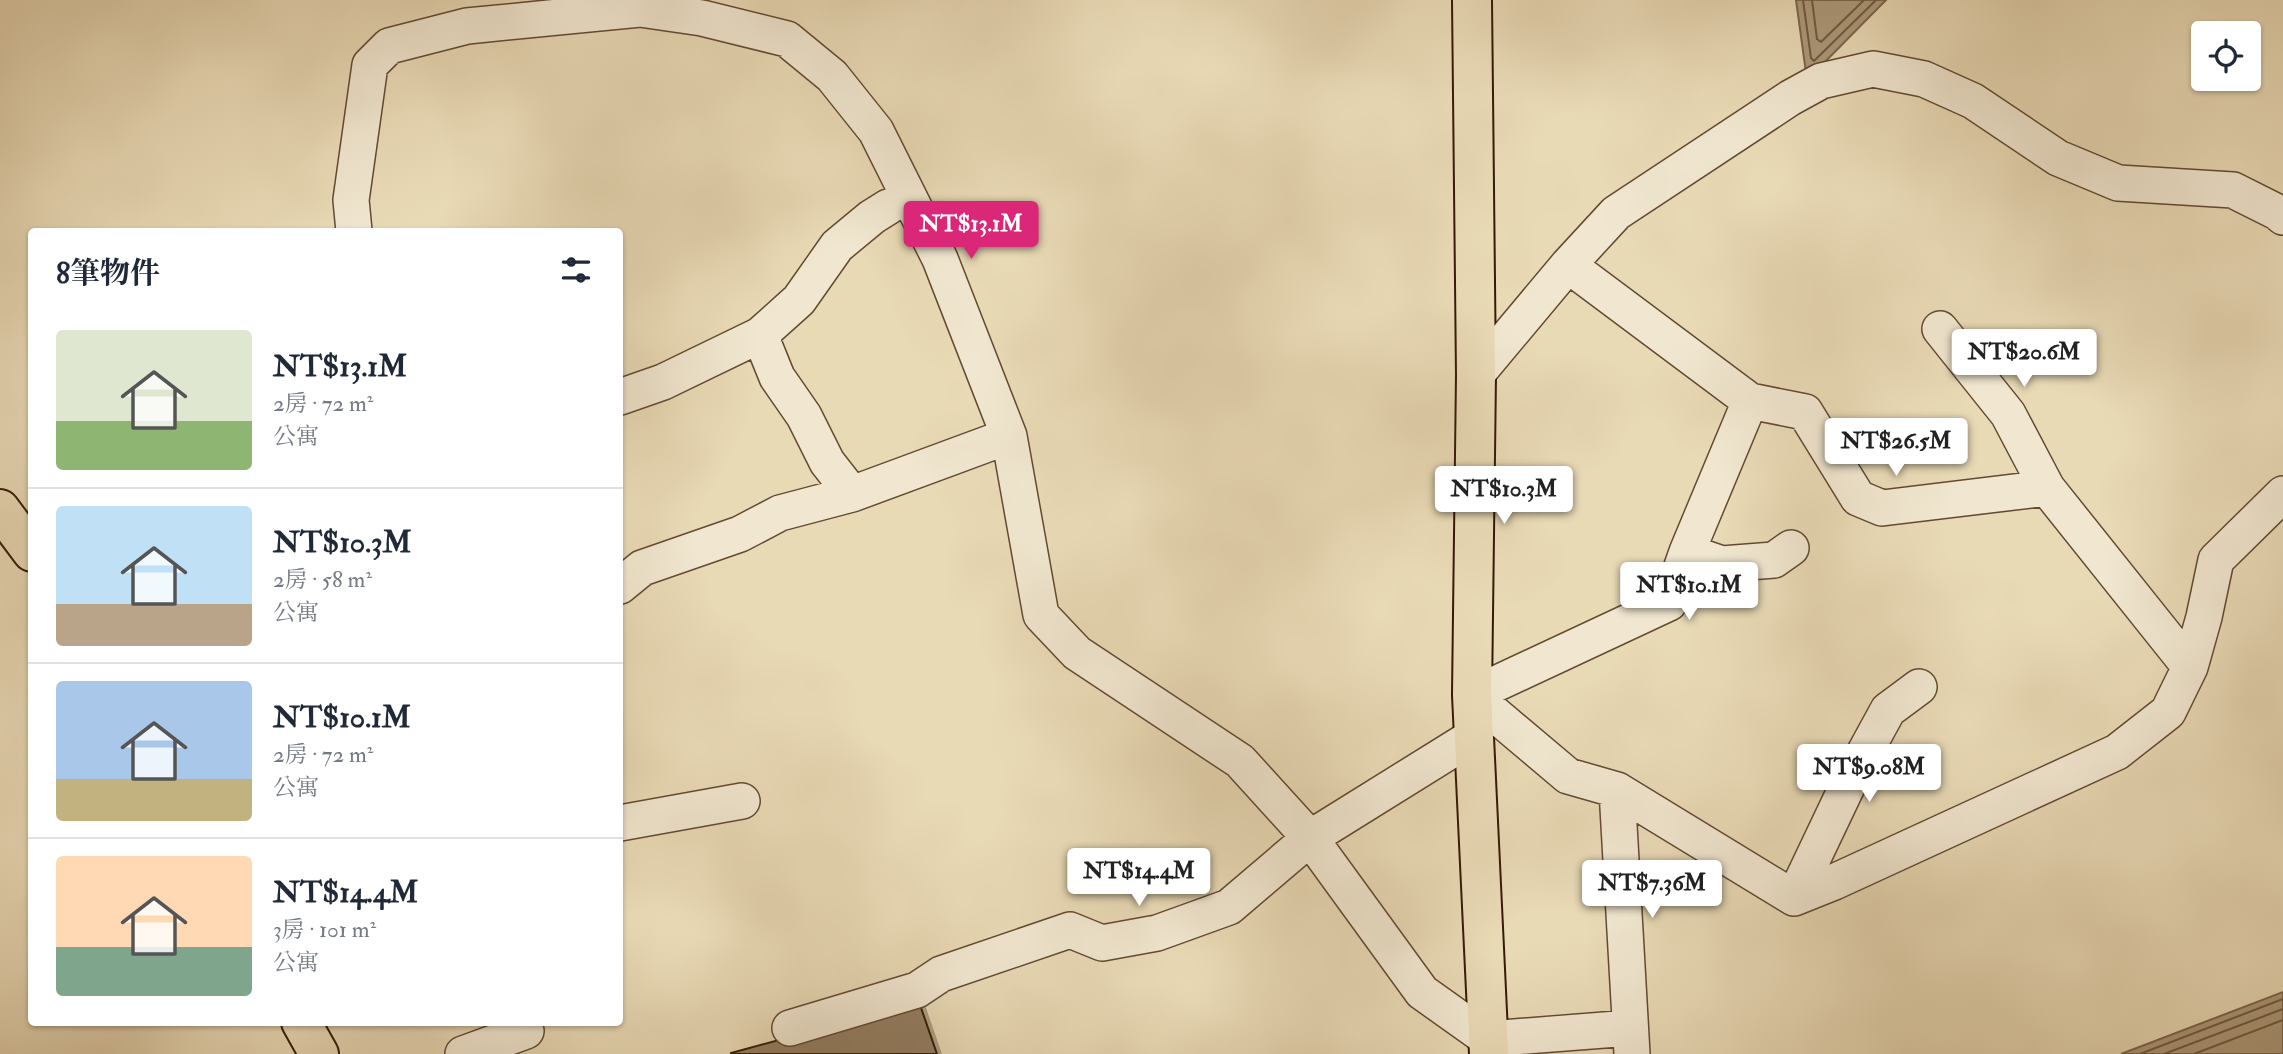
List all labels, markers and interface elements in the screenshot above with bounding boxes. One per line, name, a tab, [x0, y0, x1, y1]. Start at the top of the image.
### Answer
map controls	[2191, 21, 2261, 91]
button: locate	[2191, 21, 2261, 91]
pin: NT$13.1M	[899, 202, 1043, 261]
text: NT$13.1M	[920, 209, 1022, 238]
icon: filters	[557, 251, 595, 289]
text: 8筆物件	[56, 255, 160, 292]
pin: NT$20.6M	[1952, 330, 2096, 389]
text: NT$20.6M	[1968, 337, 2080, 366]
text: NT$13.1M	[273, 348, 407, 385]
icon: home	[112, 358, 196, 442]
text: 2房 · 72 m²	[273, 389, 373, 418]
pin: NT$26.5M	[1824, 419, 1968, 478]
text: 公寓	[273, 422, 319, 451]
text: NT$26.5M	[1841, 426, 1951, 455]
pin: NT$10.3M	[1432, 466, 1576, 526]
text: NT$10.3M	[1451, 474, 1557, 503]
text: NT$10.3M	[273, 524, 412, 561]
icon: home	[112, 534, 196, 618]
pin: NT$10.1M	[1617, 562, 1761, 622]
text: 2房 · 58 m²	[273, 565, 372, 594]
text: NT$10.1M	[1636, 570, 1742, 599]
text: 公寓	[273, 598, 319, 627]
text: NT$10.1M	[273, 699, 411, 736]
icon: home	[112, 709, 196, 793]
text: 2房 · 72 m²	[273, 740, 373, 769]
pin: NT$9.08M	[1797, 744, 1941, 804]
text: NT$9.08M	[1813, 752, 1925, 781]
text: 公寓	[273, 773, 319, 802]
pin: NT$14.4M	[1067, 848, 1211, 908]
text: NT$14.4M	[1083, 856, 1195, 885]
pin: NT$7.36M	[1580, 860, 1724, 920]
text: NT$7.36M	[1598, 868, 1706, 897]
text: NT$14.4M	[273, 874, 418, 911]
icon: home	[112, 884, 196, 968]
text: 3房 · 101 m²	[273, 915, 376, 944]
text: 公寓	[273, 948, 319, 977]

